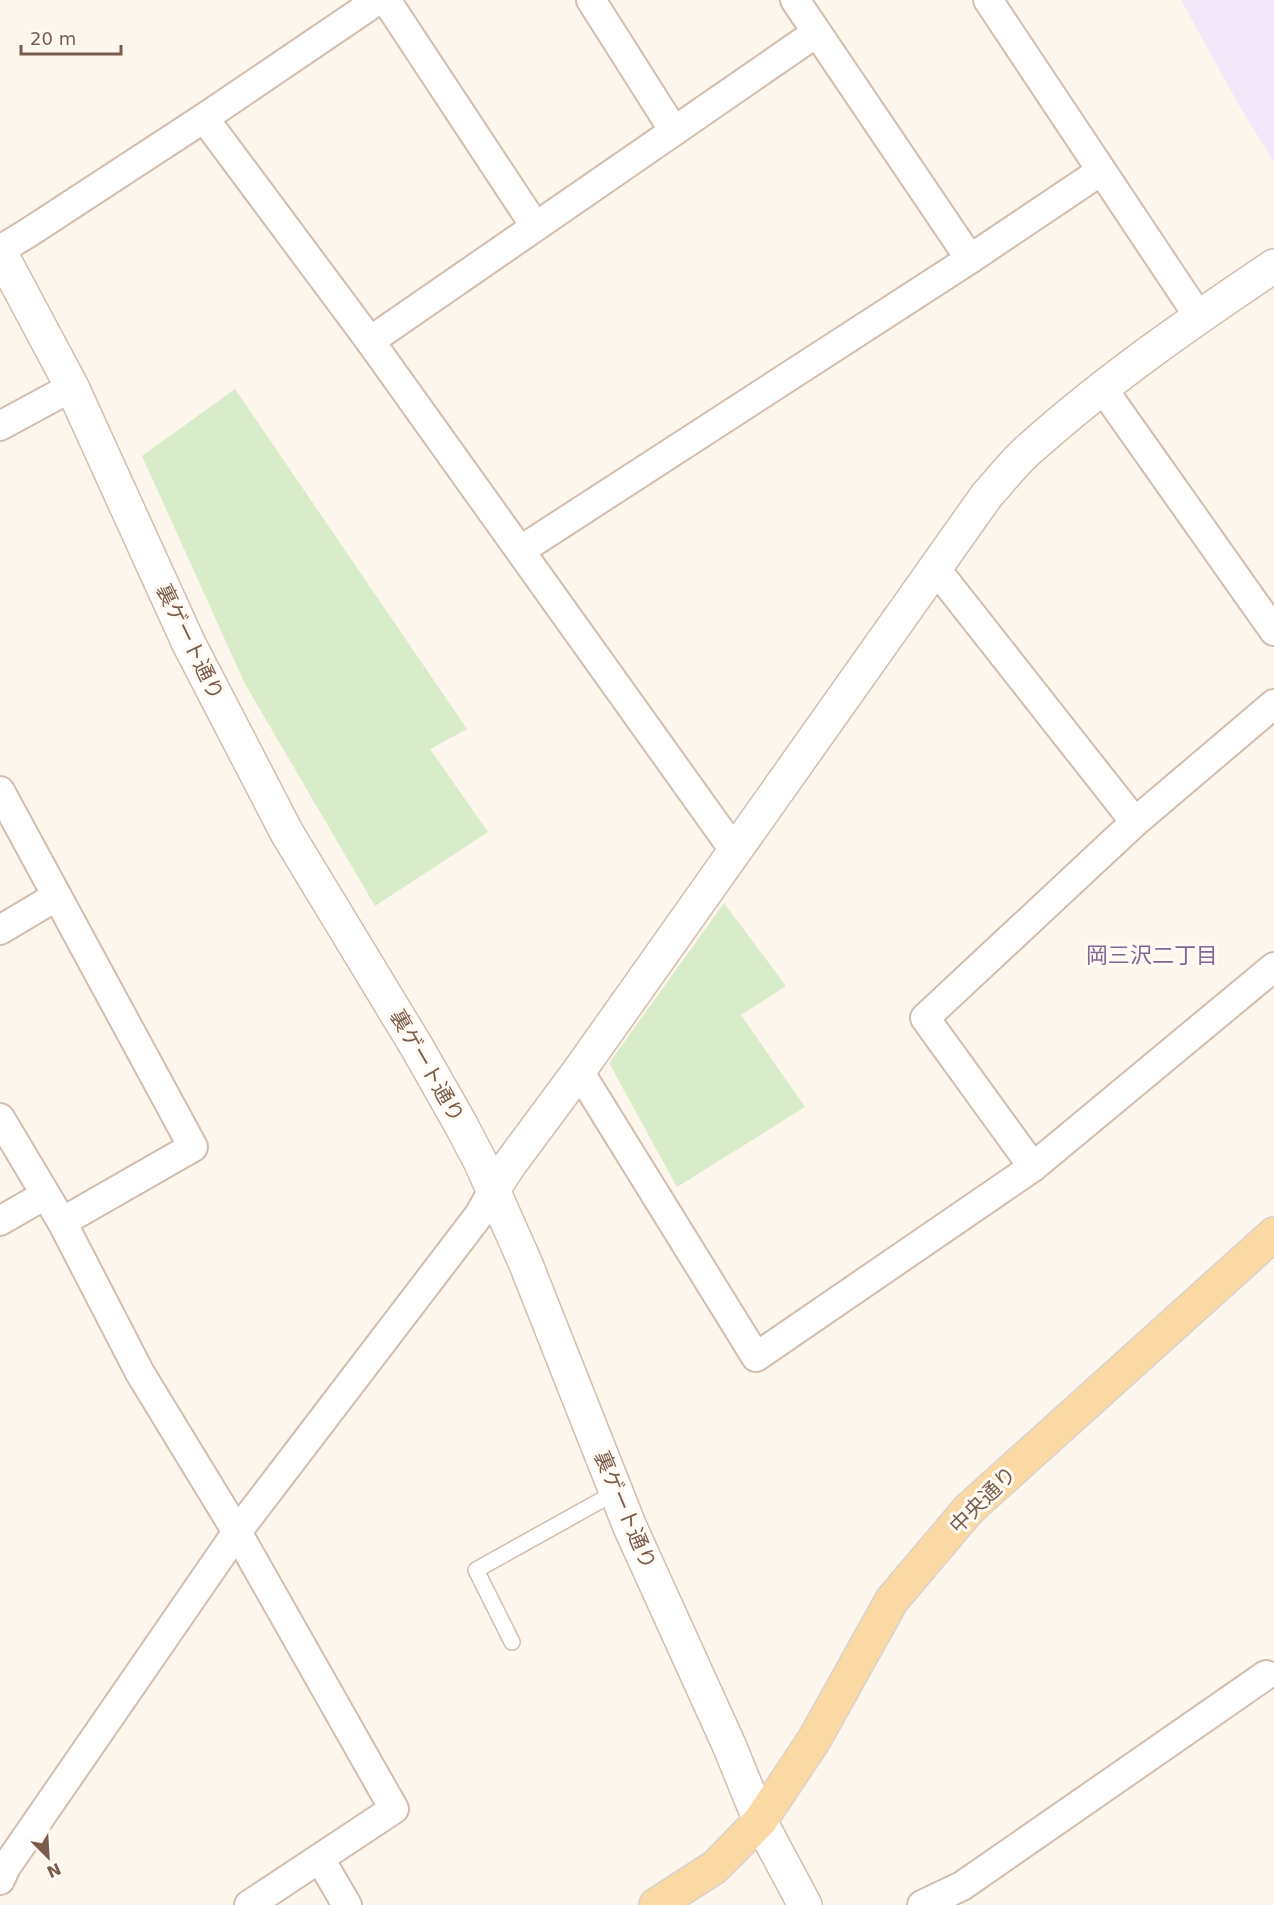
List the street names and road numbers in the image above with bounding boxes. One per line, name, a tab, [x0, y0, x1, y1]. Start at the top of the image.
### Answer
street label: 裏ゲート通り	[152, 580, 228, 704]
street label: 裏ゲート通り	[385, 1005, 469, 1127]
street label: 裏ゲート通り	[589, 1447, 661, 1573]
street label: 中央通り	[945, 1462, 1021, 1538]

